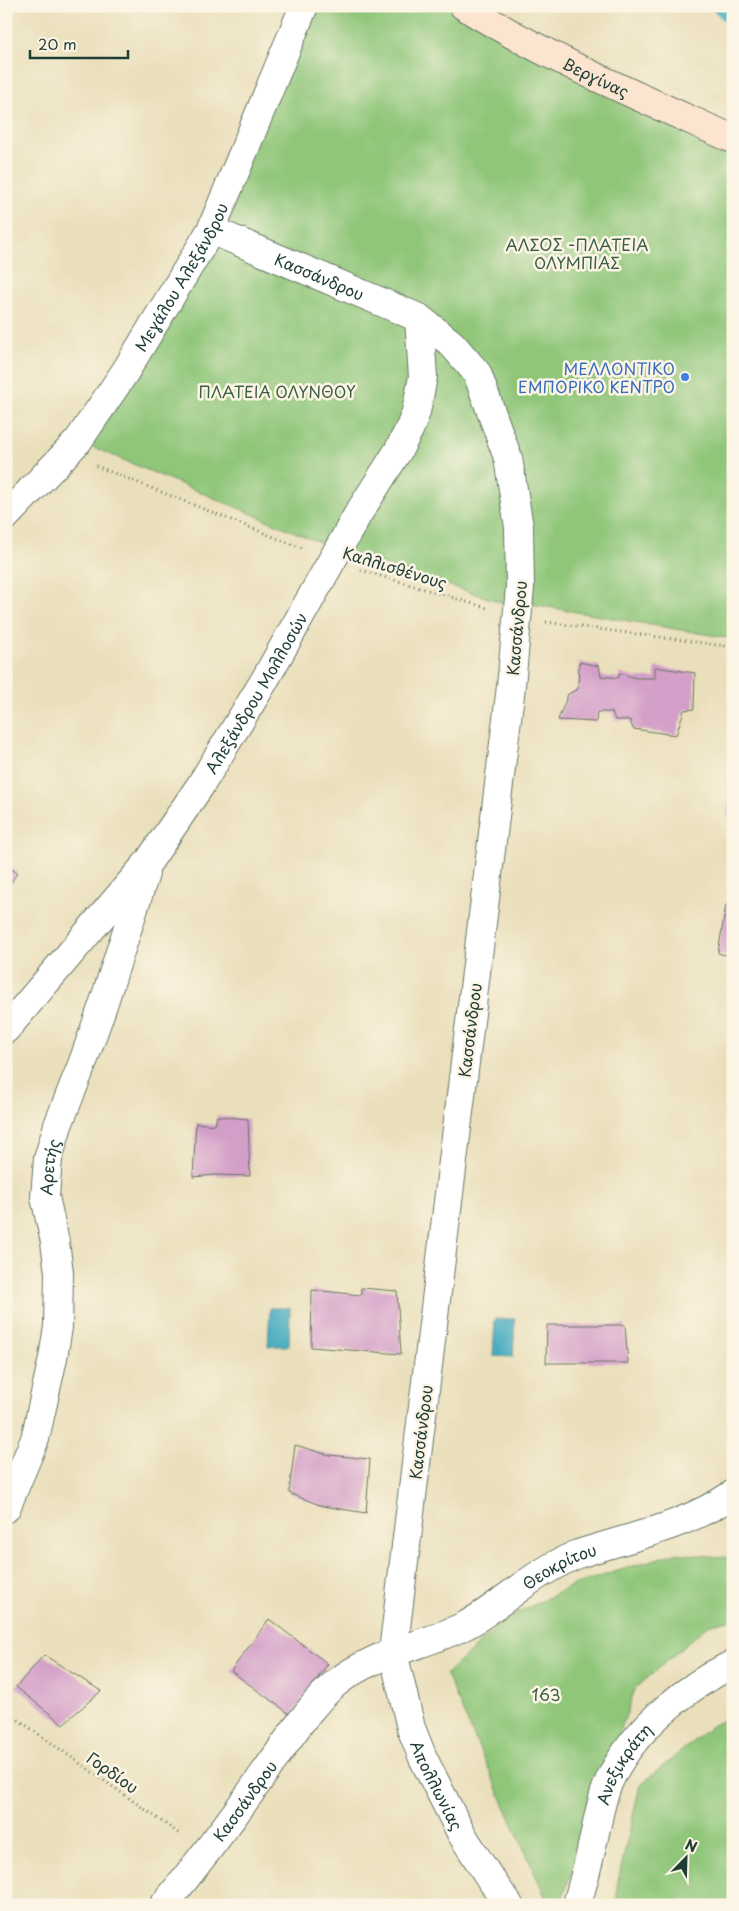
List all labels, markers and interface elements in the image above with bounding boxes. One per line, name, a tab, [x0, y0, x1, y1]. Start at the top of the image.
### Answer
scale bar	[30, 28, 128, 60]
text: 20 m	[38, 32, 77, 55]
street label: Βεργίνας	[559, 51, 633, 103]
street label: Μεγάλου Αλεξάνδρου	[128, 199, 233, 356]
park label: ΑΛΣΟΣ -ΠΛΑΤΕΙΑ ΟΛΥΜΠΙΑΣ	[505, 232, 649, 274]
street label: Κασσάνδρου	[271, 246, 368, 306]
place label: ΜΕΛΛΟΝΤΙΚΟ ΕΜΠΟΡΙΚΟ ΚΕΝΤΡΟ	[518, 356, 675, 398]
marker: ΜΕΛΛΟΝΤΙΚΟ ΕΜΠΟΡΙΚΟ ΚΕΝΤΡΟ	[679, 371, 691, 383]
park label: ΠΛΑΤΕΙΑ ΟΛΥΝΘΟΥ	[198, 379, 356, 403]
street label: Καλλισθένους	[340, 540, 450, 594]
street label: Κασσάνδρου	[500, 580, 532, 676]
street label: Αλεξάνδρου Μολλοσών	[199, 608, 313, 778]
street label: Κασσάνδρου	[451, 981, 487, 1079]
street label: Αρετής	[33, 1136, 65, 1196]
street label: Κασσάνδρου	[402, 1383, 438, 1481]
street label: Θεοκρίτου	[517, 1537, 599, 1595]
park label: 163	[531, 1682, 561, 1706]
street label: Ανεξικράτη	[590, 1717, 657, 1807]
street label: Απολλωνίας	[405, 1737, 469, 1834]
street label: Γορδίου	[82, 1745, 144, 1799]
street label: Κασσάνδρου	[207, 1755, 282, 1846]
north arrow	[662, 1834, 712, 1884]
text: N	[682, 1834, 700, 1857]

